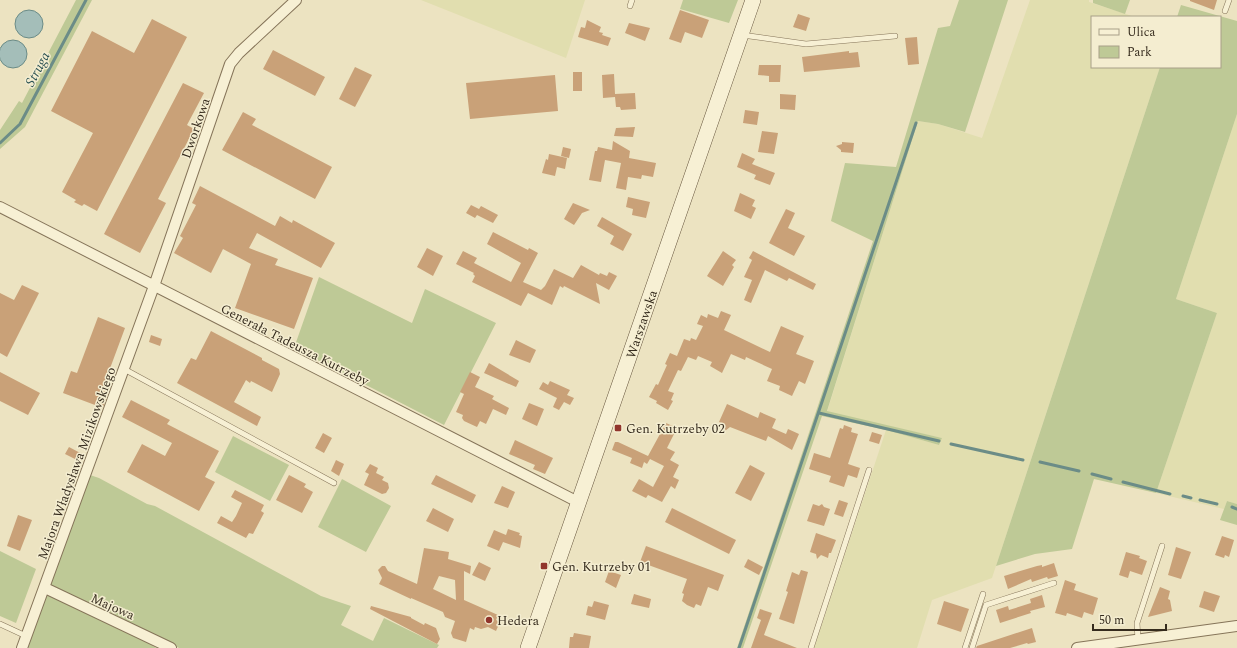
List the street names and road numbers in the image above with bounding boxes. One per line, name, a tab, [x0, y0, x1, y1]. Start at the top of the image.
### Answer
street label: Dworkowa	[176, 95, 216, 161]
street label: Warszawska	[621, 287, 663, 361]
street label: Generała Tadeusza Kutrzeby	[217, 299, 373, 391]
street label: Majora Władysława Mizikowskiego	[33, 364, 121, 563]
street label: Majowa	[87, 588, 138, 626]

